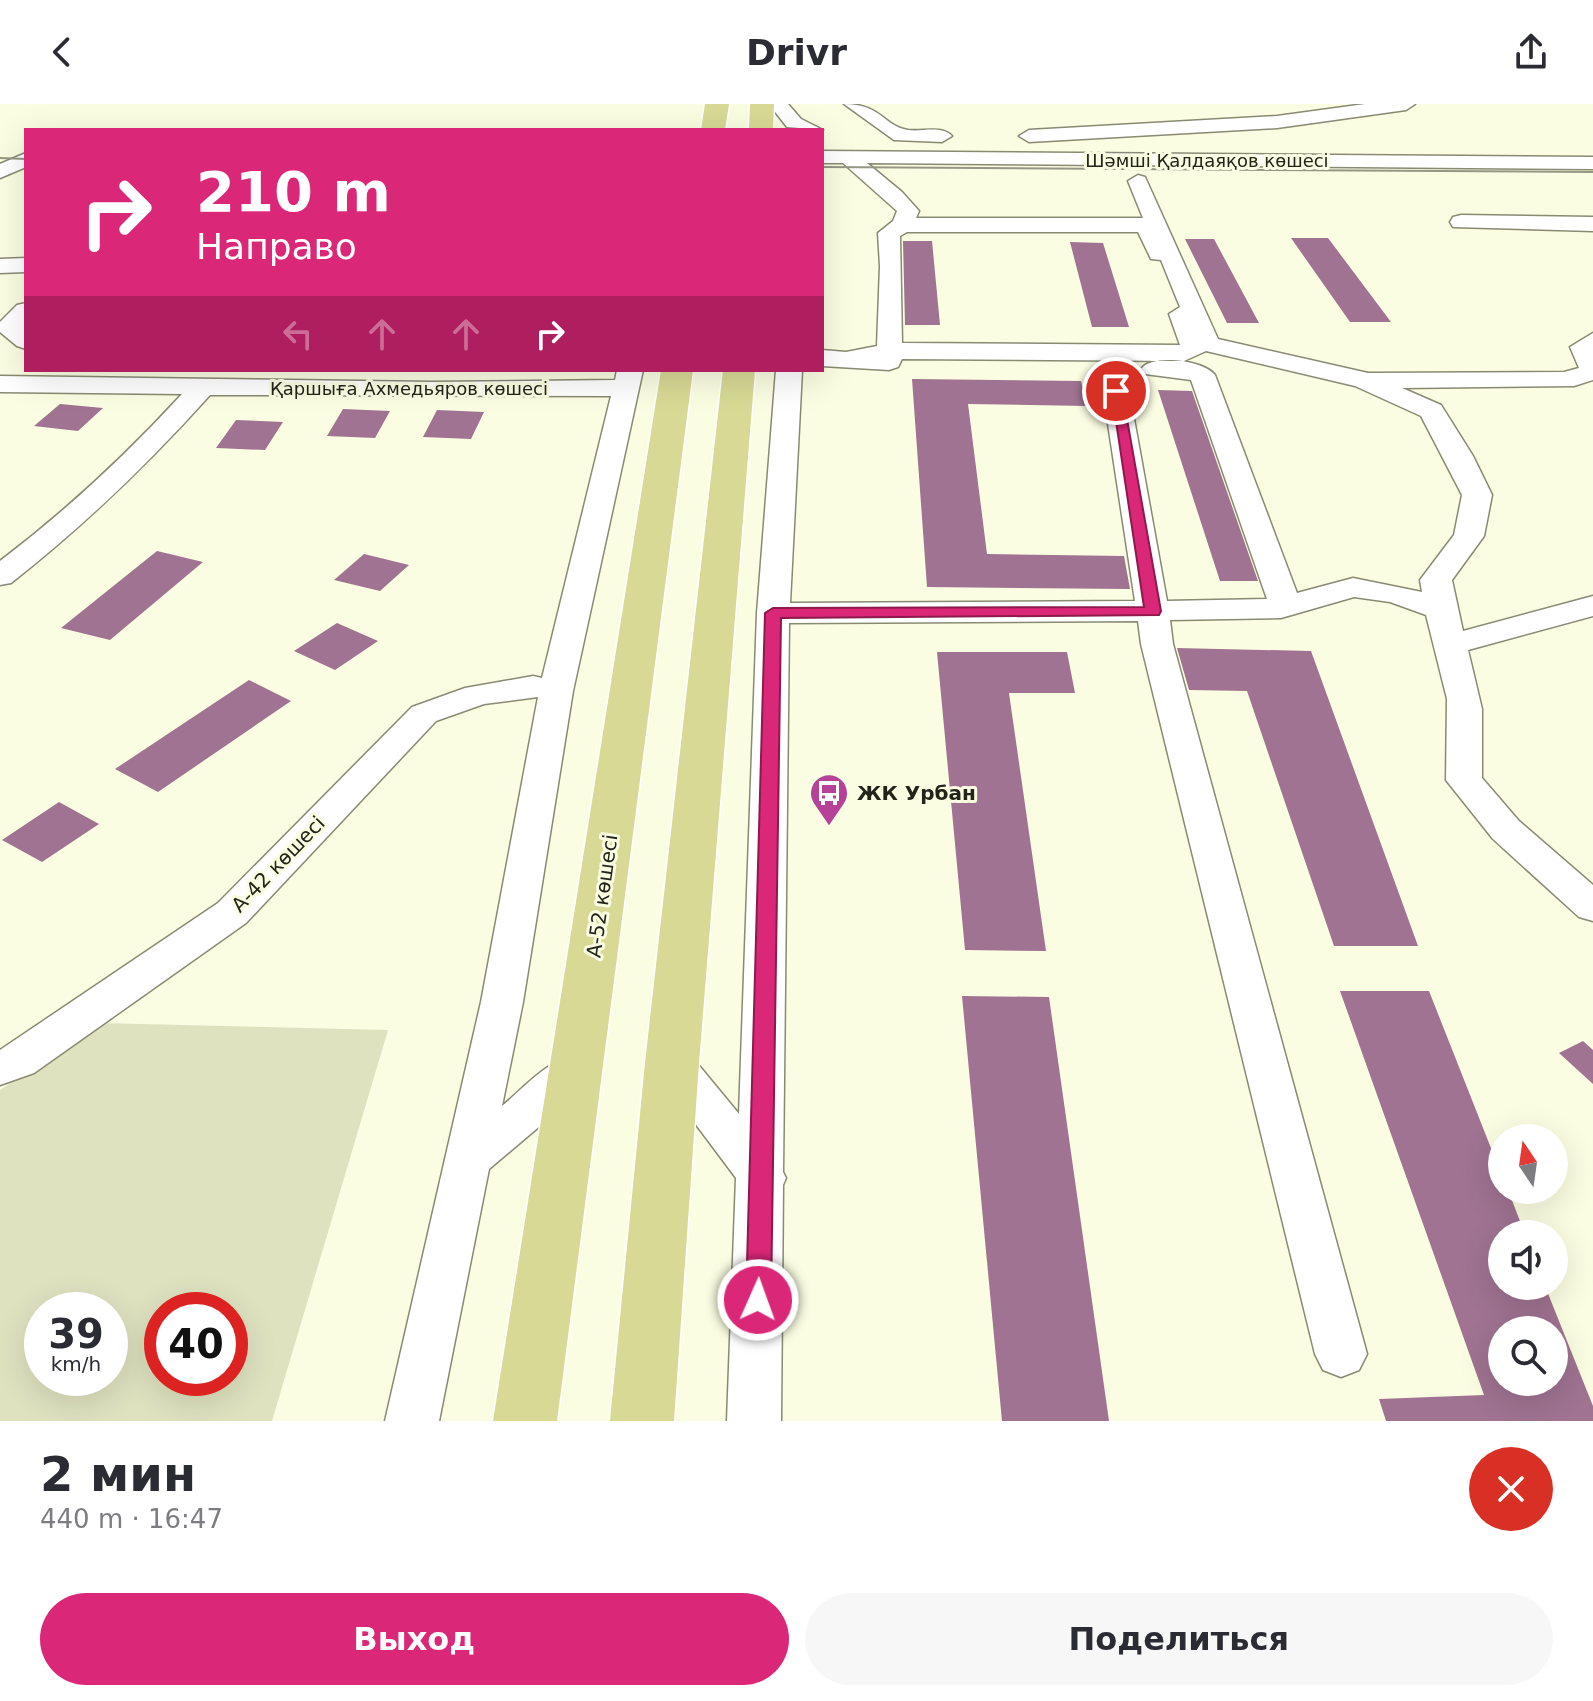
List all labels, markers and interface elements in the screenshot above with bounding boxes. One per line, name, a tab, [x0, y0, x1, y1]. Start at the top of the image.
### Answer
icon: back	[40, 30, 84, 74]
icon: share	[1509, 30, 1553, 74]
text: Drivr	[746, 32, 847, 73]
street label: Шәмші Қалдаяқов көшесі	[1085, 150, 1329, 171]
text: 210 m	[196, 159, 391, 224]
icon: right	[64, 160, 168, 264]
text: Направо	[196, 226, 357, 267]
icon: left	[276, 312, 320, 356]
icon: ahead	[360, 312, 404, 356]
icon: ahead	[444, 312, 488, 356]
icon: right	[528, 312, 572, 356]
pin	[1082, 357, 1150, 425]
icon: arrive	[1094, 369, 1138, 413]
street label: Қаршыға Ахмедьяров көшесі	[270, 378, 548, 399]
bus stop icon: ЖК Урбан	[808, 772, 850, 827]
place label: ЖК Урбан	[857, 781, 976, 805]
street label: А-42 көшесі	[226, 811, 330, 917]
street label: А-52 көшесі	[581, 833, 623, 959]
north arrow	[1488, 1124, 1568, 1204]
map controls	[1488, 1124, 1568, 1396]
button: sound	[1488, 1220, 1568, 1300]
position arrow	[716, 1258, 800, 1342]
speed limit sign: 40	[144, 1292, 248, 1396]
text: 39	[48, 1311, 104, 1357]
button: search	[1488, 1316, 1568, 1396]
text: km/h	[51, 1352, 101, 1376]
text: 2 мин	[40, 1446, 196, 1502]
button: close	[1469, 1447, 1553, 1531]
text: 440 m · 16:47	[40, 1504, 223, 1534]
button: Выход	[40, 1593, 789, 1685]
button: Поделиться	[805, 1593, 1553, 1685]

